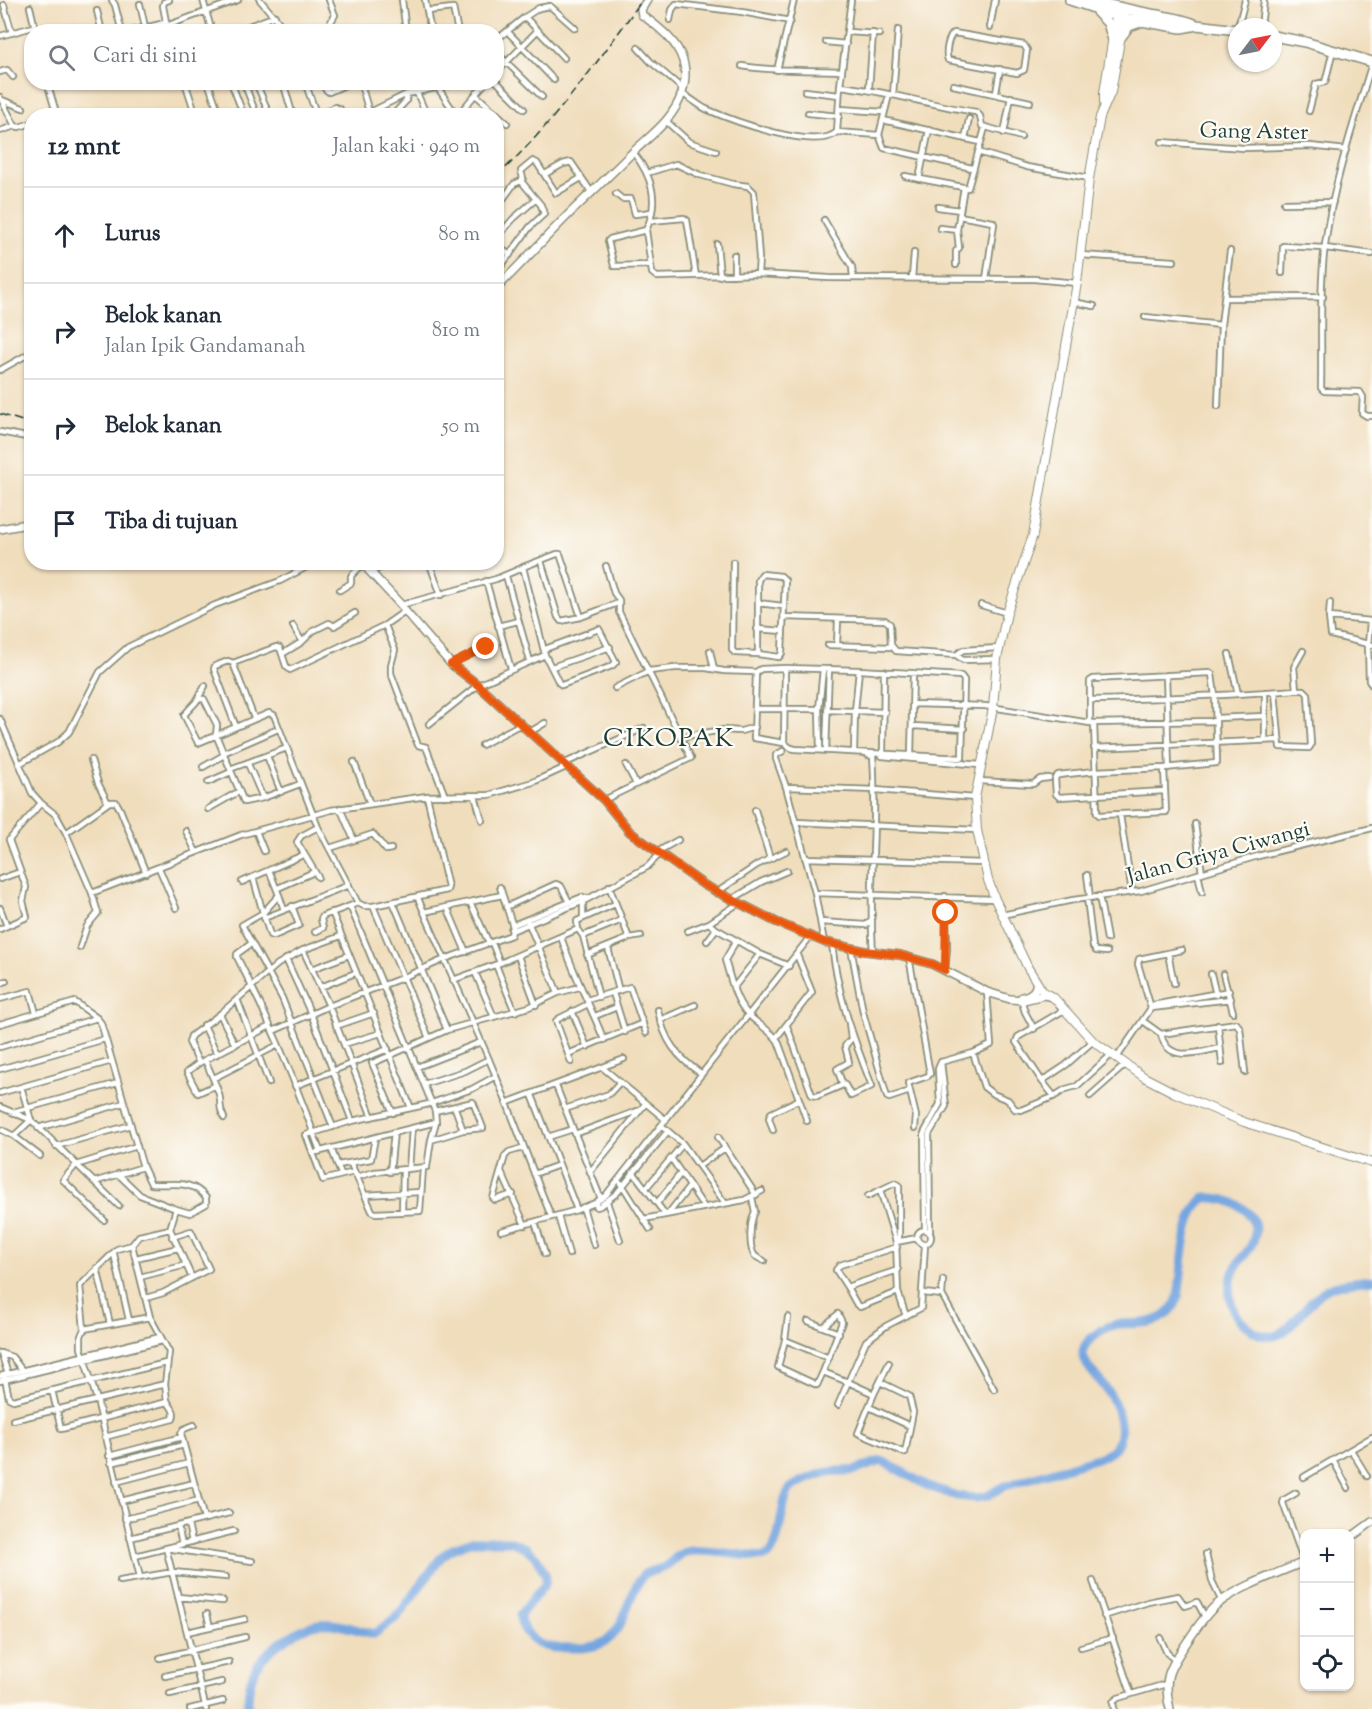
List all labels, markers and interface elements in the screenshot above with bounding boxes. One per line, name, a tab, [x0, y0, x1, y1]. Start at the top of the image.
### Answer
north arrow	[1228, 18, 1282, 72]
search box	[24, 24, 504, 90]
icon: search	[45, 41, 78, 74]
text: Cari di sini	[93, 41, 197, 73]
street label: Gang Aster	[1199, 116, 1309, 150]
text: 12 mnt	[48, 129, 120, 166]
text: Jalan kaki · 940 m	[333, 133, 480, 162]
icon: ahead	[48, 219, 81, 252]
text: Lurus	[105, 219, 161, 251]
text: 80 m	[439, 221, 480, 250]
text: Belok kanan	[105, 301, 222, 333]
icon: right	[48, 315, 81, 348]
text: 810 m	[432, 317, 480, 346]
text: Jalan Ipik Gandamanah	[105, 333, 306, 362]
icon: right	[48, 411, 81, 444]
text: Belok kanan	[105, 411, 222, 443]
text: 50 m	[442, 413, 480, 442]
icon: arrive	[48, 507, 81, 540]
text: Tiba di tujuan	[105, 507, 238, 539]
route end	[472, 633, 498, 659]
district label: CIKOPAK	[603, 721, 735, 758]
street label: Jalan Griya Ciwangi	[1123, 814, 1314, 894]
route start	[932, 899, 958, 925]
map controls	[1300, 1529, 1354, 1691]
button: +	[1300, 1529, 1354, 1583]
button: −	[1300, 1583, 1354, 1637]
button: locate	[1300, 1637, 1354, 1691]

